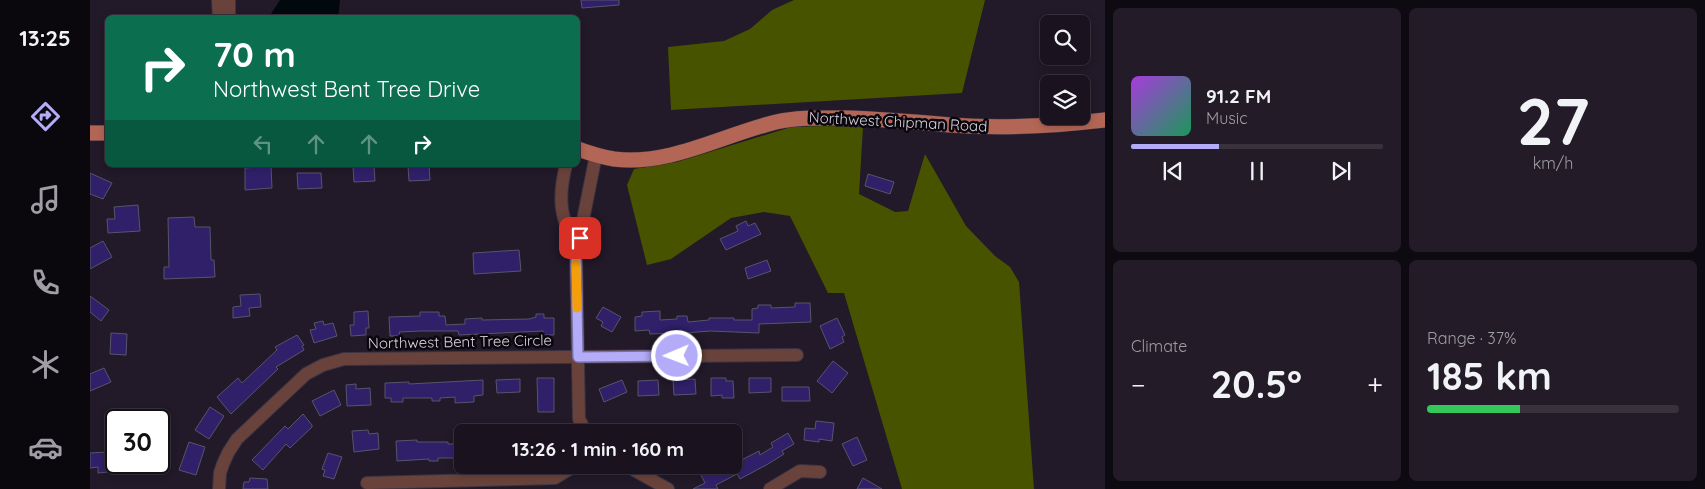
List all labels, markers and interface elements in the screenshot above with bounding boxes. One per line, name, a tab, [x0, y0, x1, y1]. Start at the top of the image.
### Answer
map controls	[1040, 15, 1090, 125]
button: search	[1040, 15, 1090, 65]
text: 13:25	[19, 24, 71, 52]
text: 70 m	[213, 32, 296, 76]
icon: right	[130, 35, 195, 100]
text: Northwest Bent Tree Drive	[213, 75, 480, 103]
button: layers	[1040, 75, 1090, 125]
text: 27	[1517, 80, 1589, 161]
text: 91.2 FM	[1206, 84, 1271, 108]
icon: directions	[28, 99, 63, 134]
street label: Northwest Chipman Road	[808, 107, 988, 136]
text: Music	[1206, 108, 1248, 128]
icon: left	[249, 130, 277, 158]
icon: ahead	[302, 130, 330, 158]
icon: ahead	[355, 130, 383, 158]
icon: right	[408, 130, 436, 158]
text: km/h	[1533, 153, 1573, 173]
icon: previous	[1159, 157, 1187, 185]
icon: pause	[1243, 157, 1271, 185]
icon: next	[1327, 157, 1355, 185]
icon: music	[28, 182, 63, 217]
pin	[559, 217, 601, 259]
icon: arrive	[566, 224, 594, 252]
icon: phone	[28, 265, 63, 300]
text: Range · 37%	[1427, 328, 1516, 348]
position arrow	[650, 329, 702, 381]
street label: Northwest Bent Tree Circle	[368, 330, 552, 353]
text: Climate	[1131, 336, 1187, 356]
icon: climate	[28, 347, 63, 382]
text: 185 km	[1427, 352, 1552, 400]
text: 20.5°	[1211, 360, 1302, 408]
text: −	[1131, 367, 1146, 402]
text: +	[1367, 367, 1383, 402]
speed limit sign: 30	[105, 409, 170, 474]
icon: car	[28, 430, 63, 465]
text: 13:26 · 1 min · 160 m	[512, 437, 684, 461]

